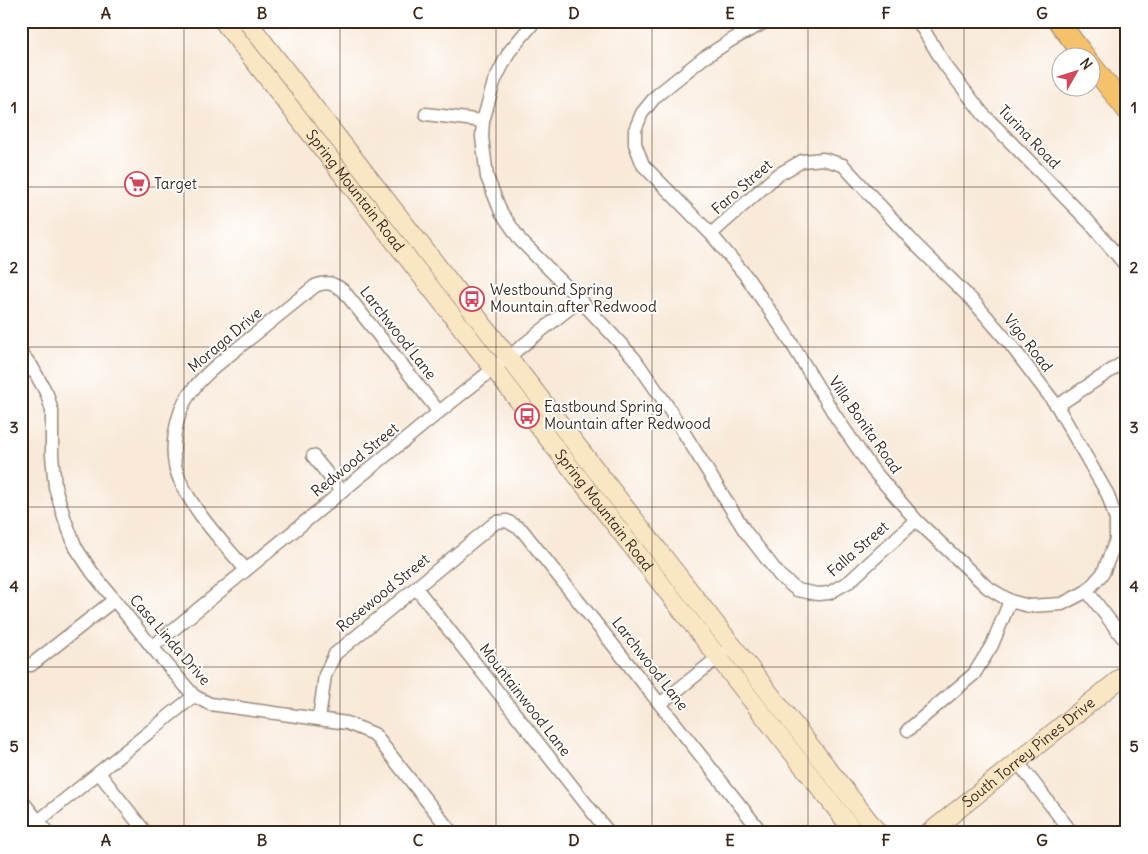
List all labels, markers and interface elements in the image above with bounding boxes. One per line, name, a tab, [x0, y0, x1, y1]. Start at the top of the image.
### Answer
text: A	[101, 3, 111, 23]
text: B	[257, 3, 268, 23]
text: C	[413, 3, 424, 23]
text: D	[568, 3, 580, 23]
text: E	[725, 3, 735, 23]
text: F	[881, 3, 891, 23]
text: G	[1036, 3, 1048, 23]
north arrow	[1050, 48, 1100, 98]
text: N	[1076, 54, 1096, 73]
text: 1	[11, 97, 17, 117]
text: 1	[1131, 97, 1137, 117]
street label: Turina Road	[994, 101, 1064, 173]
street label: Spring Mountain Road	[302, 126, 409, 255]
street label: Faro Street	[707, 155, 776, 218]
supermarket icon: Target	[124, 171, 150, 197]
place label: Target	[154, 174, 197, 193]
text: 2	[10, 257, 19, 277]
text: 2	[1130, 257, 1139, 277]
place label: Westbound Spring Mountain after Redwood	[490, 280, 657, 316]
street label: Larchwood Lane	[356, 282, 441, 383]
bus stop icon: Westbound Spring Mountain after Redwood	[459, 286, 485, 312]
street label: Moraga Drive	[184, 303, 266, 376]
street label: Vigo Road	[1000, 310, 1057, 376]
street label: Villa Bonita Road	[825, 372, 906, 477]
place label: Eastbound Spring Mountain after Redwood	[544, 397, 711, 433]
bus stop icon: Eastbound Spring Mountain after Redwood	[514, 403, 540, 429]
text: 3	[9, 417, 19, 437]
text: 3	[1129, 417, 1139, 437]
street label: Redwood Street	[307, 418, 402, 501]
street label: Spring Mountain Road	[551, 445, 658, 575]
street label: Falla Street	[823, 517, 892, 580]
street label: Rosewood Street	[332, 549, 433, 636]
text: 4	[9, 576, 19, 596]
text: 4	[1129, 576, 1139, 596]
street label: Casa Linda Drive	[126, 590, 215, 689]
street label: Larchwood Lane	[608, 613, 693, 714]
street label: Mountainwood Lane	[475, 640, 575, 760]
street label: South Torrey Pines Drive	[958, 693, 1098, 811]
text: 5	[9, 736, 19, 756]
text: 5	[1129, 736, 1139, 756]
text: A	[101, 830, 111, 850]
text: B	[257, 830, 268, 850]
text: C	[413, 830, 424, 850]
text: D	[568, 830, 580, 850]
text: E	[725, 830, 735, 850]
text: F	[881, 830, 891, 850]
text: G	[1036, 830, 1048, 850]

